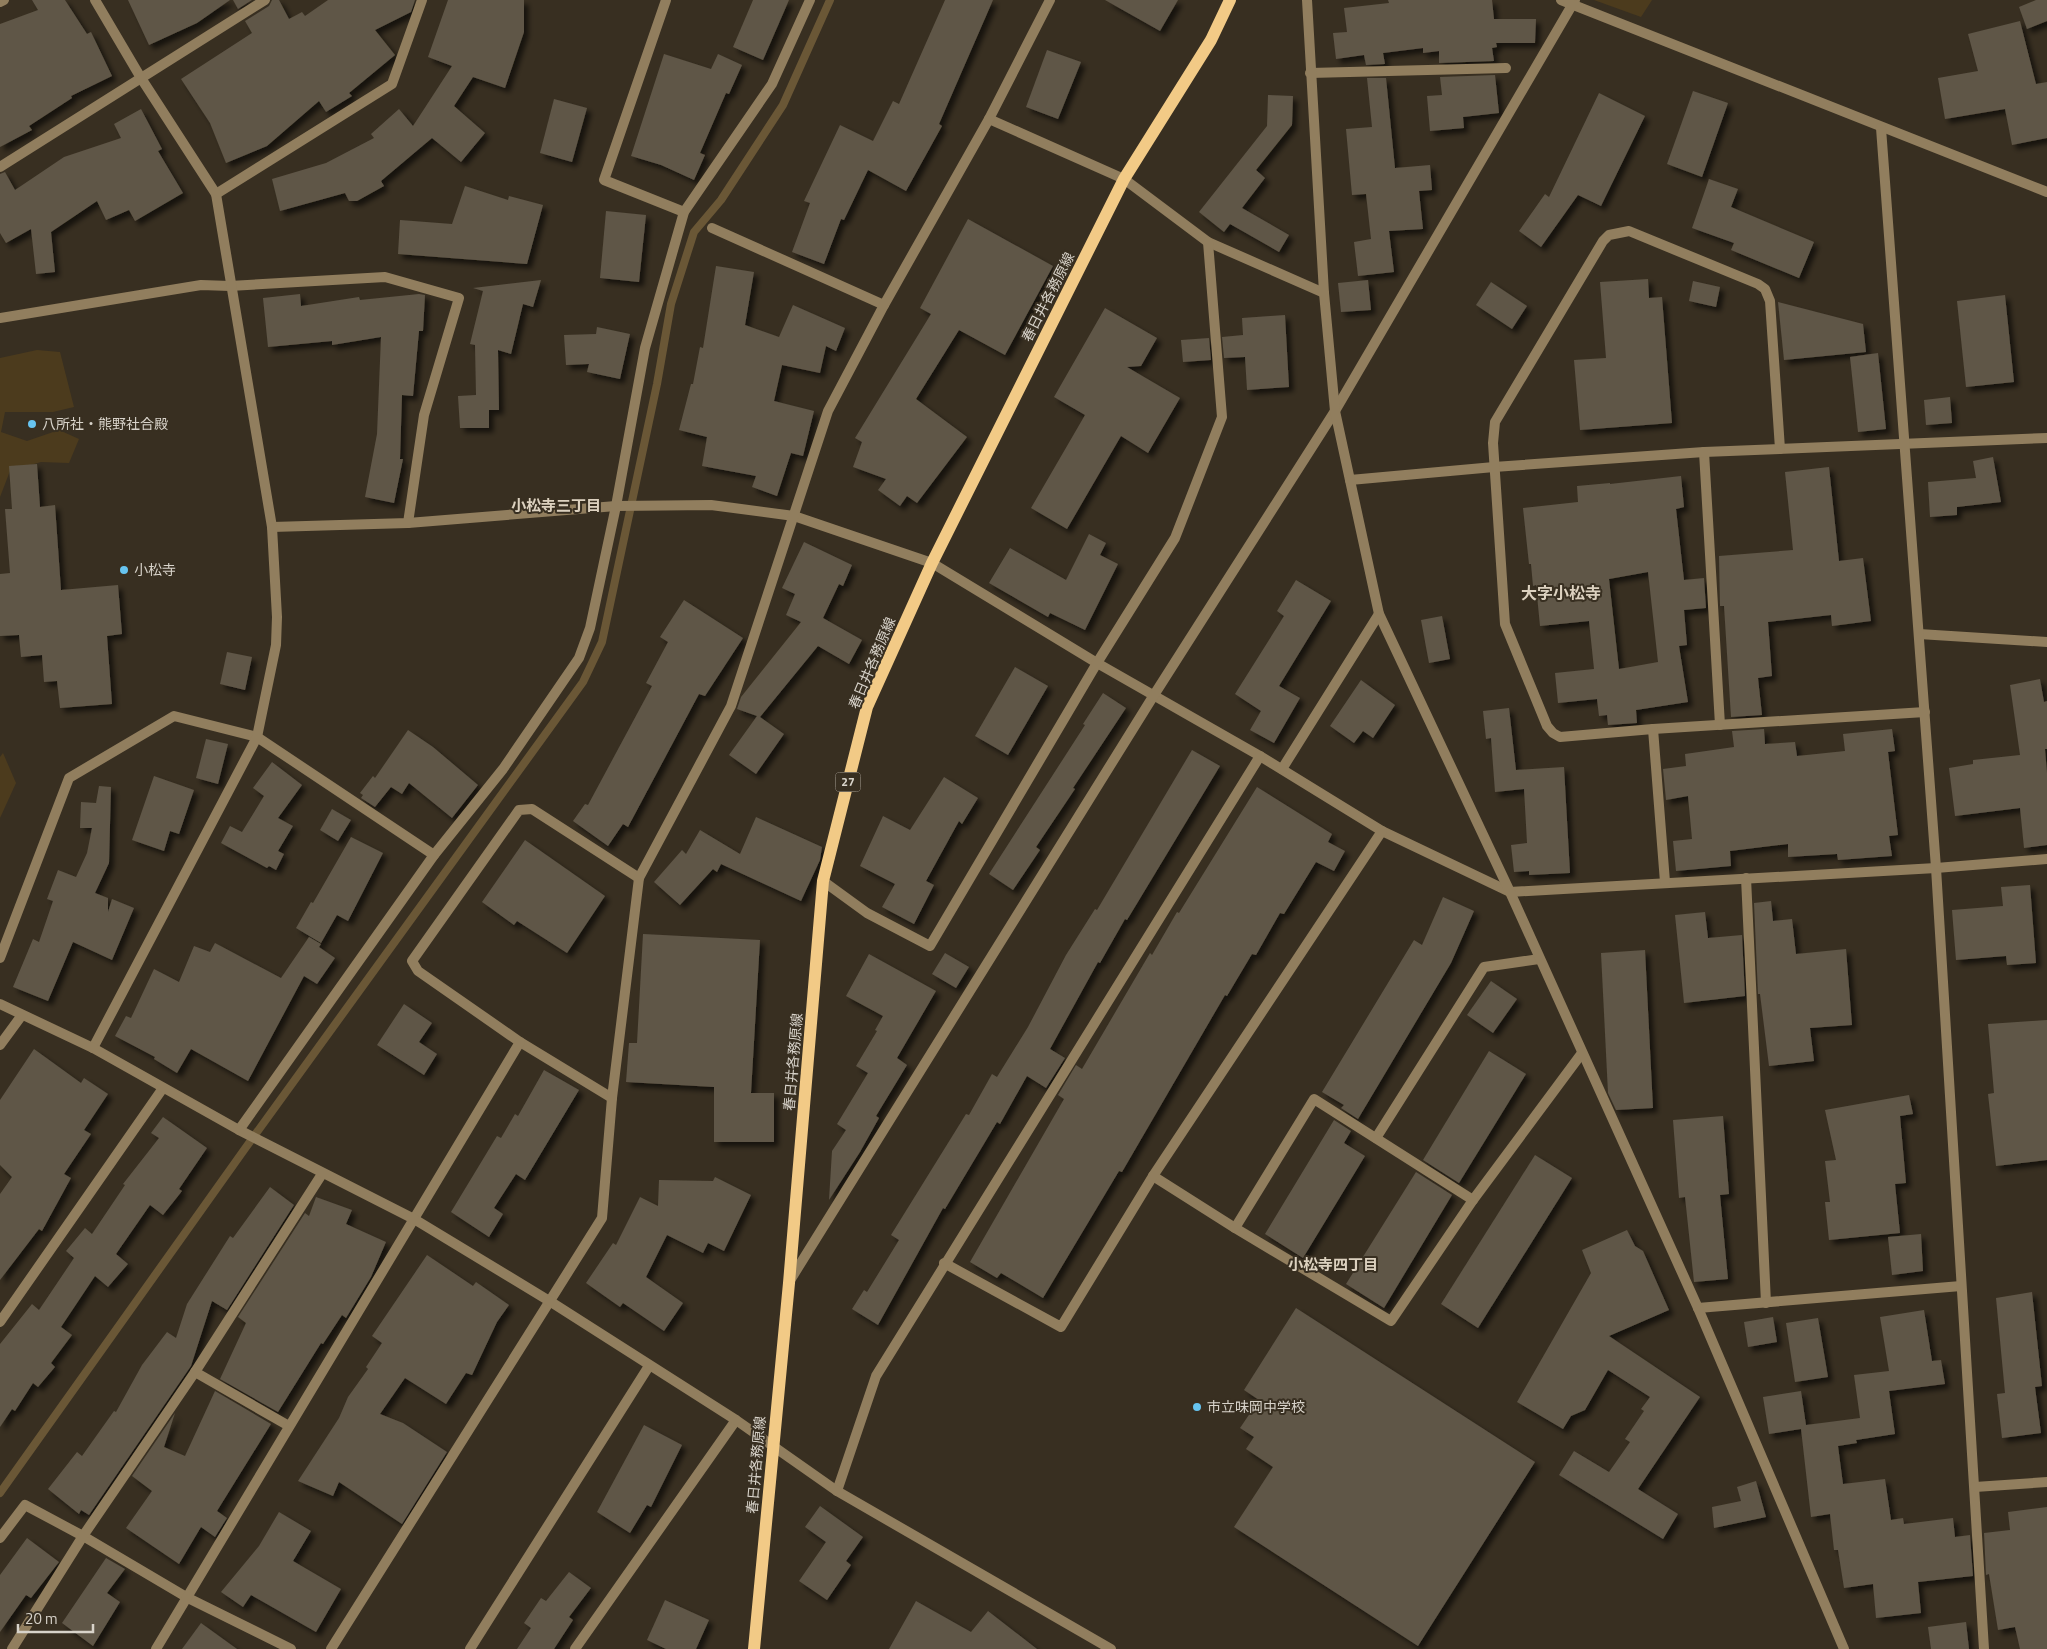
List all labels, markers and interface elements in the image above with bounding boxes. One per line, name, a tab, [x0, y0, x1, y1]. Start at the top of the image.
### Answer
street label: 春日井各務原線	[1016, 248, 1079, 345]
place label: 八所社・熊野社合殿	[42, 413, 168, 434]
marker: 八所社・熊野社合殿	[26, 418, 38, 430]
district label: 小松寺三丁目	[511, 494, 601, 517]
place label: 小松寺	[134, 559, 176, 580]
marker: 小松寺	[118, 564, 130, 576]
district label: 大字小松寺	[1521, 581, 1601, 605]
street label: 春日井各務原線	[843, 614, 900, 712]
road number: 27	[836, 772, 860, 792]
street label: 春日井各務原線	[778, 1012, 807, 1112]
district label: 小松寺四丁目	[1288, 1253, 1378, 1276]
place label: 市立味岡中学校	[1207, 1396, 1305, 1417]
marker: 市立味岡中学校	[1191, 1401, 1203, 1413]
street label: 春日井各務原線	[741, 1415, 770, 1515]
scale bar	[18, 1602, 92, 1634]
text: 20 m	[25, 1607, 58, 1630]

